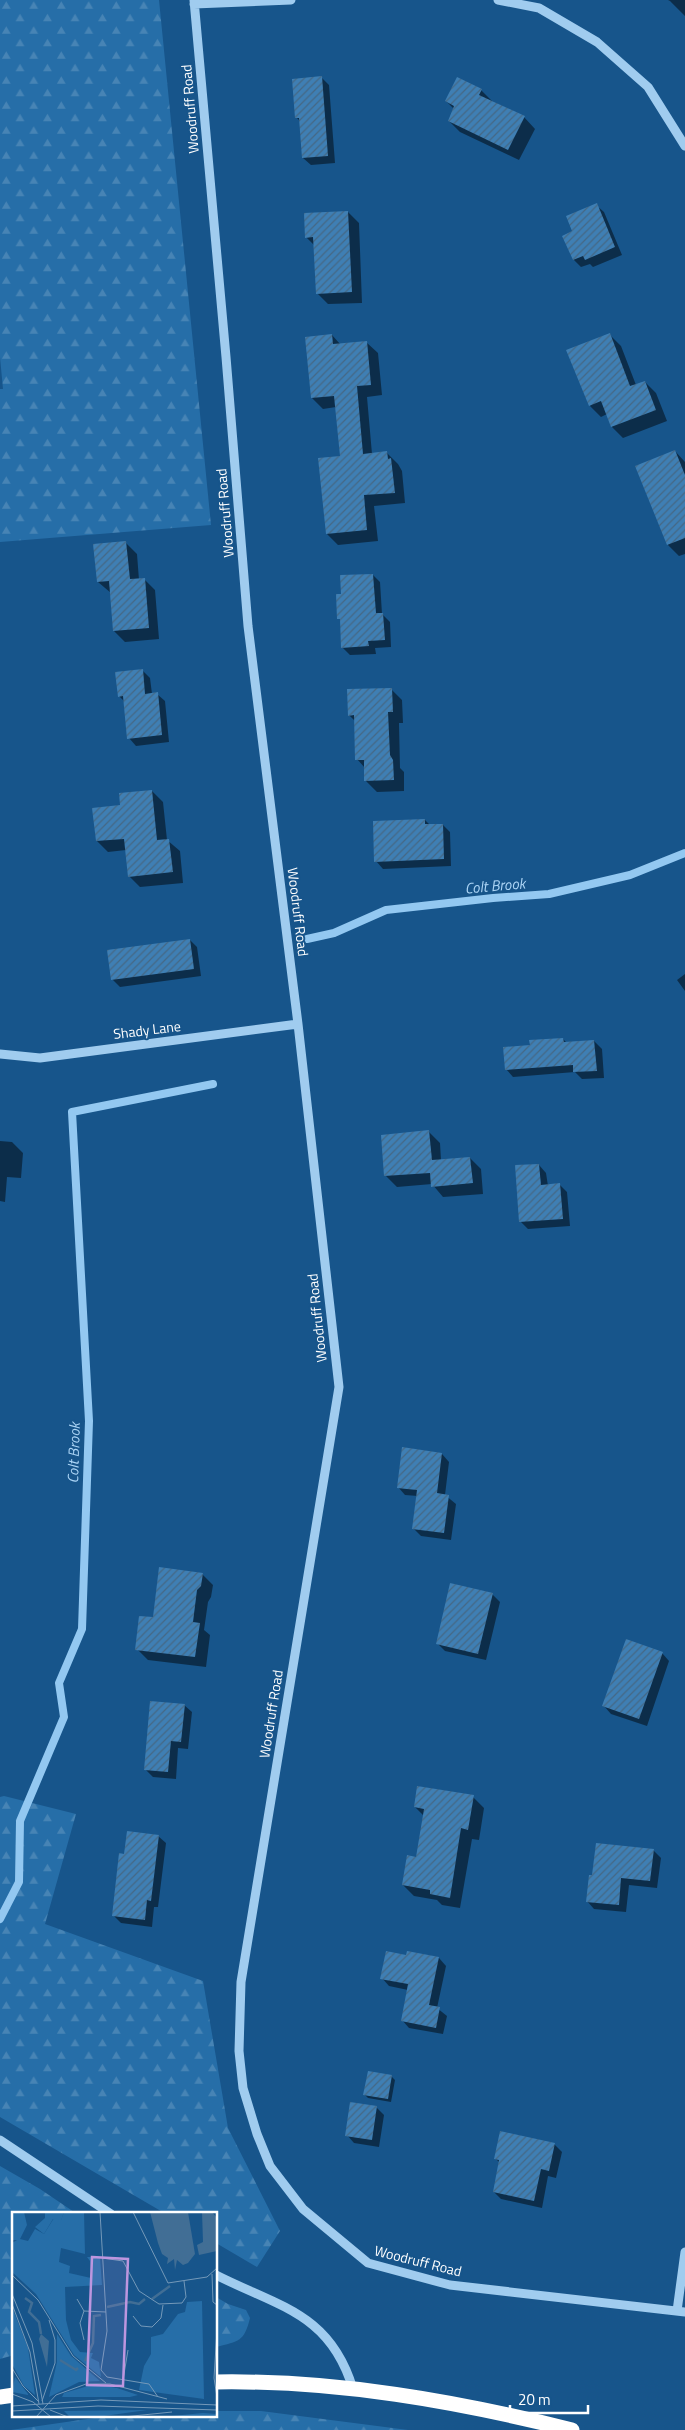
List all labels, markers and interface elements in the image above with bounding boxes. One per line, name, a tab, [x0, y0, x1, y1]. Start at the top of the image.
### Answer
street label: Woodruff Road	[175, 64, 204, 154]
street label: Woodruff Road	[210, 468, 239, 558]
street label: Woodruff Road	[283, 866, 314, 958]
water label: Colt Brook	[464, 871, 529, 900]
street label: Shady Lane	[112, 1015, 182, 1044]
street label: Woodruff Road	[301, 1273, 332, 1364]
water label: Colt Brook	[61, 1420, 86, 1484]
street label: Woodruff Road	[253, 1668, 288, 1760]
inset map	[12, 2212, 218, 2418]
street label: Woodruff Road	[372, 2240, 464, 2281]
scale bar	[510, 2382, 588, 2414]
text: 20 m	[518, 2388, 551, 2411]

